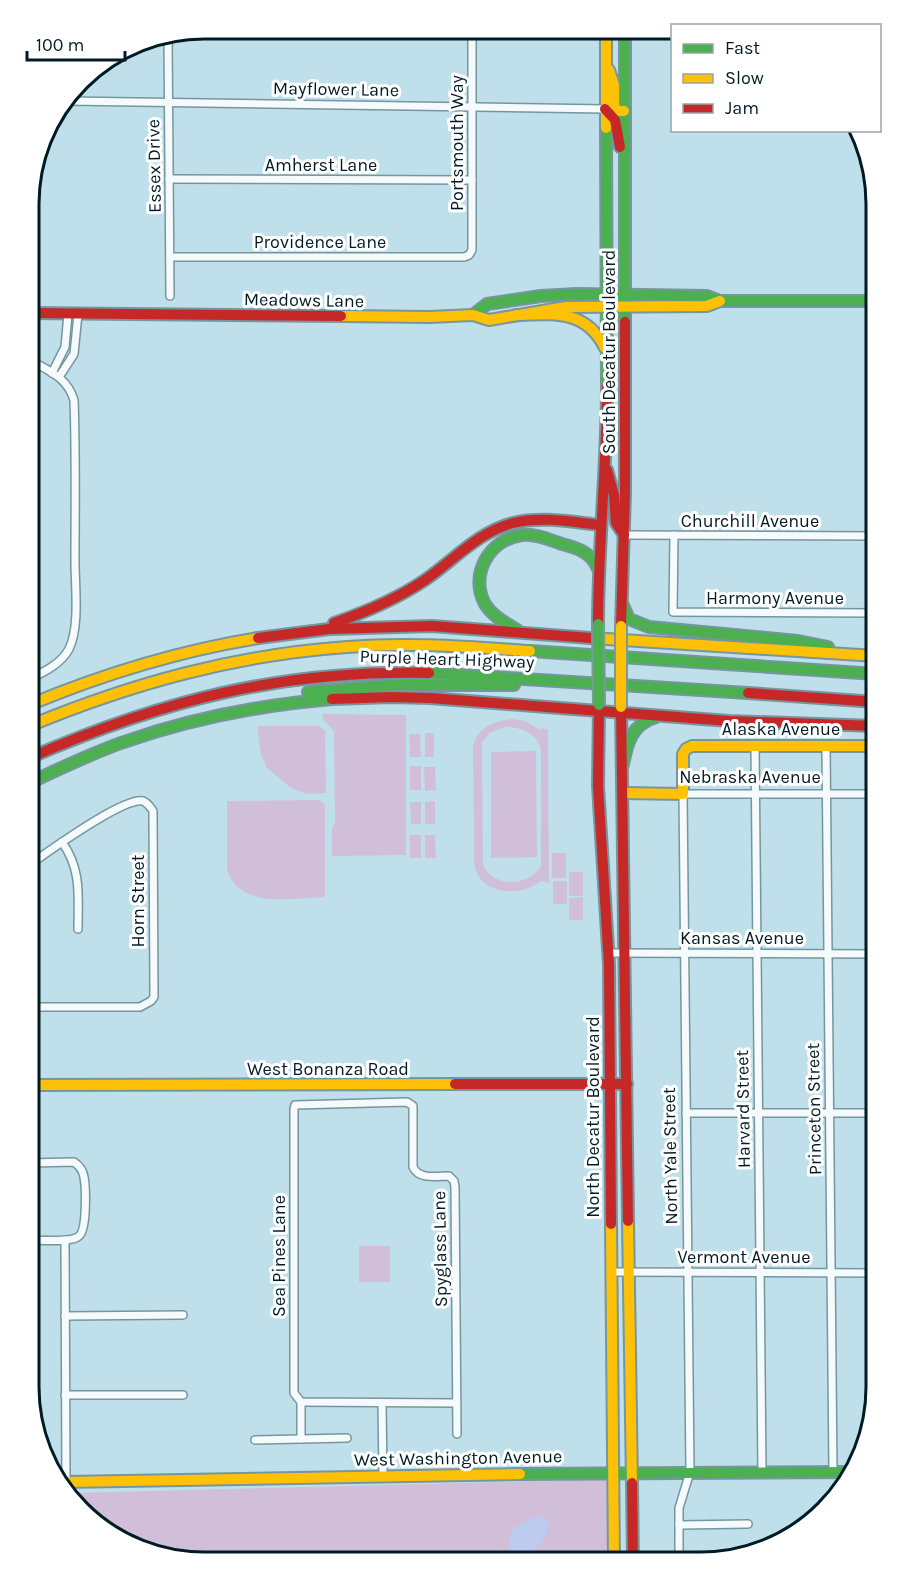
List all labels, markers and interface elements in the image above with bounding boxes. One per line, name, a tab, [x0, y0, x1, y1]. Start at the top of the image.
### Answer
scale bar	[27, 24, 124, 62]
legend	[671, 24, 881, 132]
text: 100 m	[36, 34, 84, 56]
text: Fast	[725, 37, 760, 59]
text: Slow	[725, 67, 764, 89]
street label: Portsmouth Way	[446, 74, 468, 211]
street label: Mayflower Lane	[273, 77, 399, 101]
text: Jam	[725, 97, 759, 119]
street label: Essex Drive	[142, 119, 166, 213]
street label: Amherst Lane	[265, 154, 377, 176]
street label: Providence Lane	[254, 231, 386, 253]
street label: South Decatur Boulevard	[598, 250, 620, 454]
street label: Meadows Lane	[244, 288, 364, 312]
street label: Churchill Avenue	[681, 510, 819, 532]
street label: Harmony Avenue	[706, 587, 844, 609]
street label: Purple Heart Highway	[359, 645, 535, 673]
street label: Alaska Avenue	[722, 718, 840, 740]
street label: Nebraska Avenue	[679, 766, 821, 788]
street label: Horn Street	[127, 854, 149, 947]
street label: Kansas Avenue	[680, 927, 804, 949]
street label: North Decatur Boulevard	[582, 1016, 604, 1218]
street label: Princeton Street	[802, 1042, 826, 1175]
street label: Harvard Street	[731, 1049, 755, 1168]
street label: West Bonanza Road	[247, 1058, 409, 1080]
street label: North Yale Street	[658, 1087, 682, 1225]
street label: Spyglass Lane	[428, 1191, 452, 1307]
street label: Sea Pines Lane	[268, 1195, 290, 1317]
street label: Vermont Avenue	[677, 1246, 811, 1268]
street label: West Washington Avenue	[354, 1445, 562, 1471]

